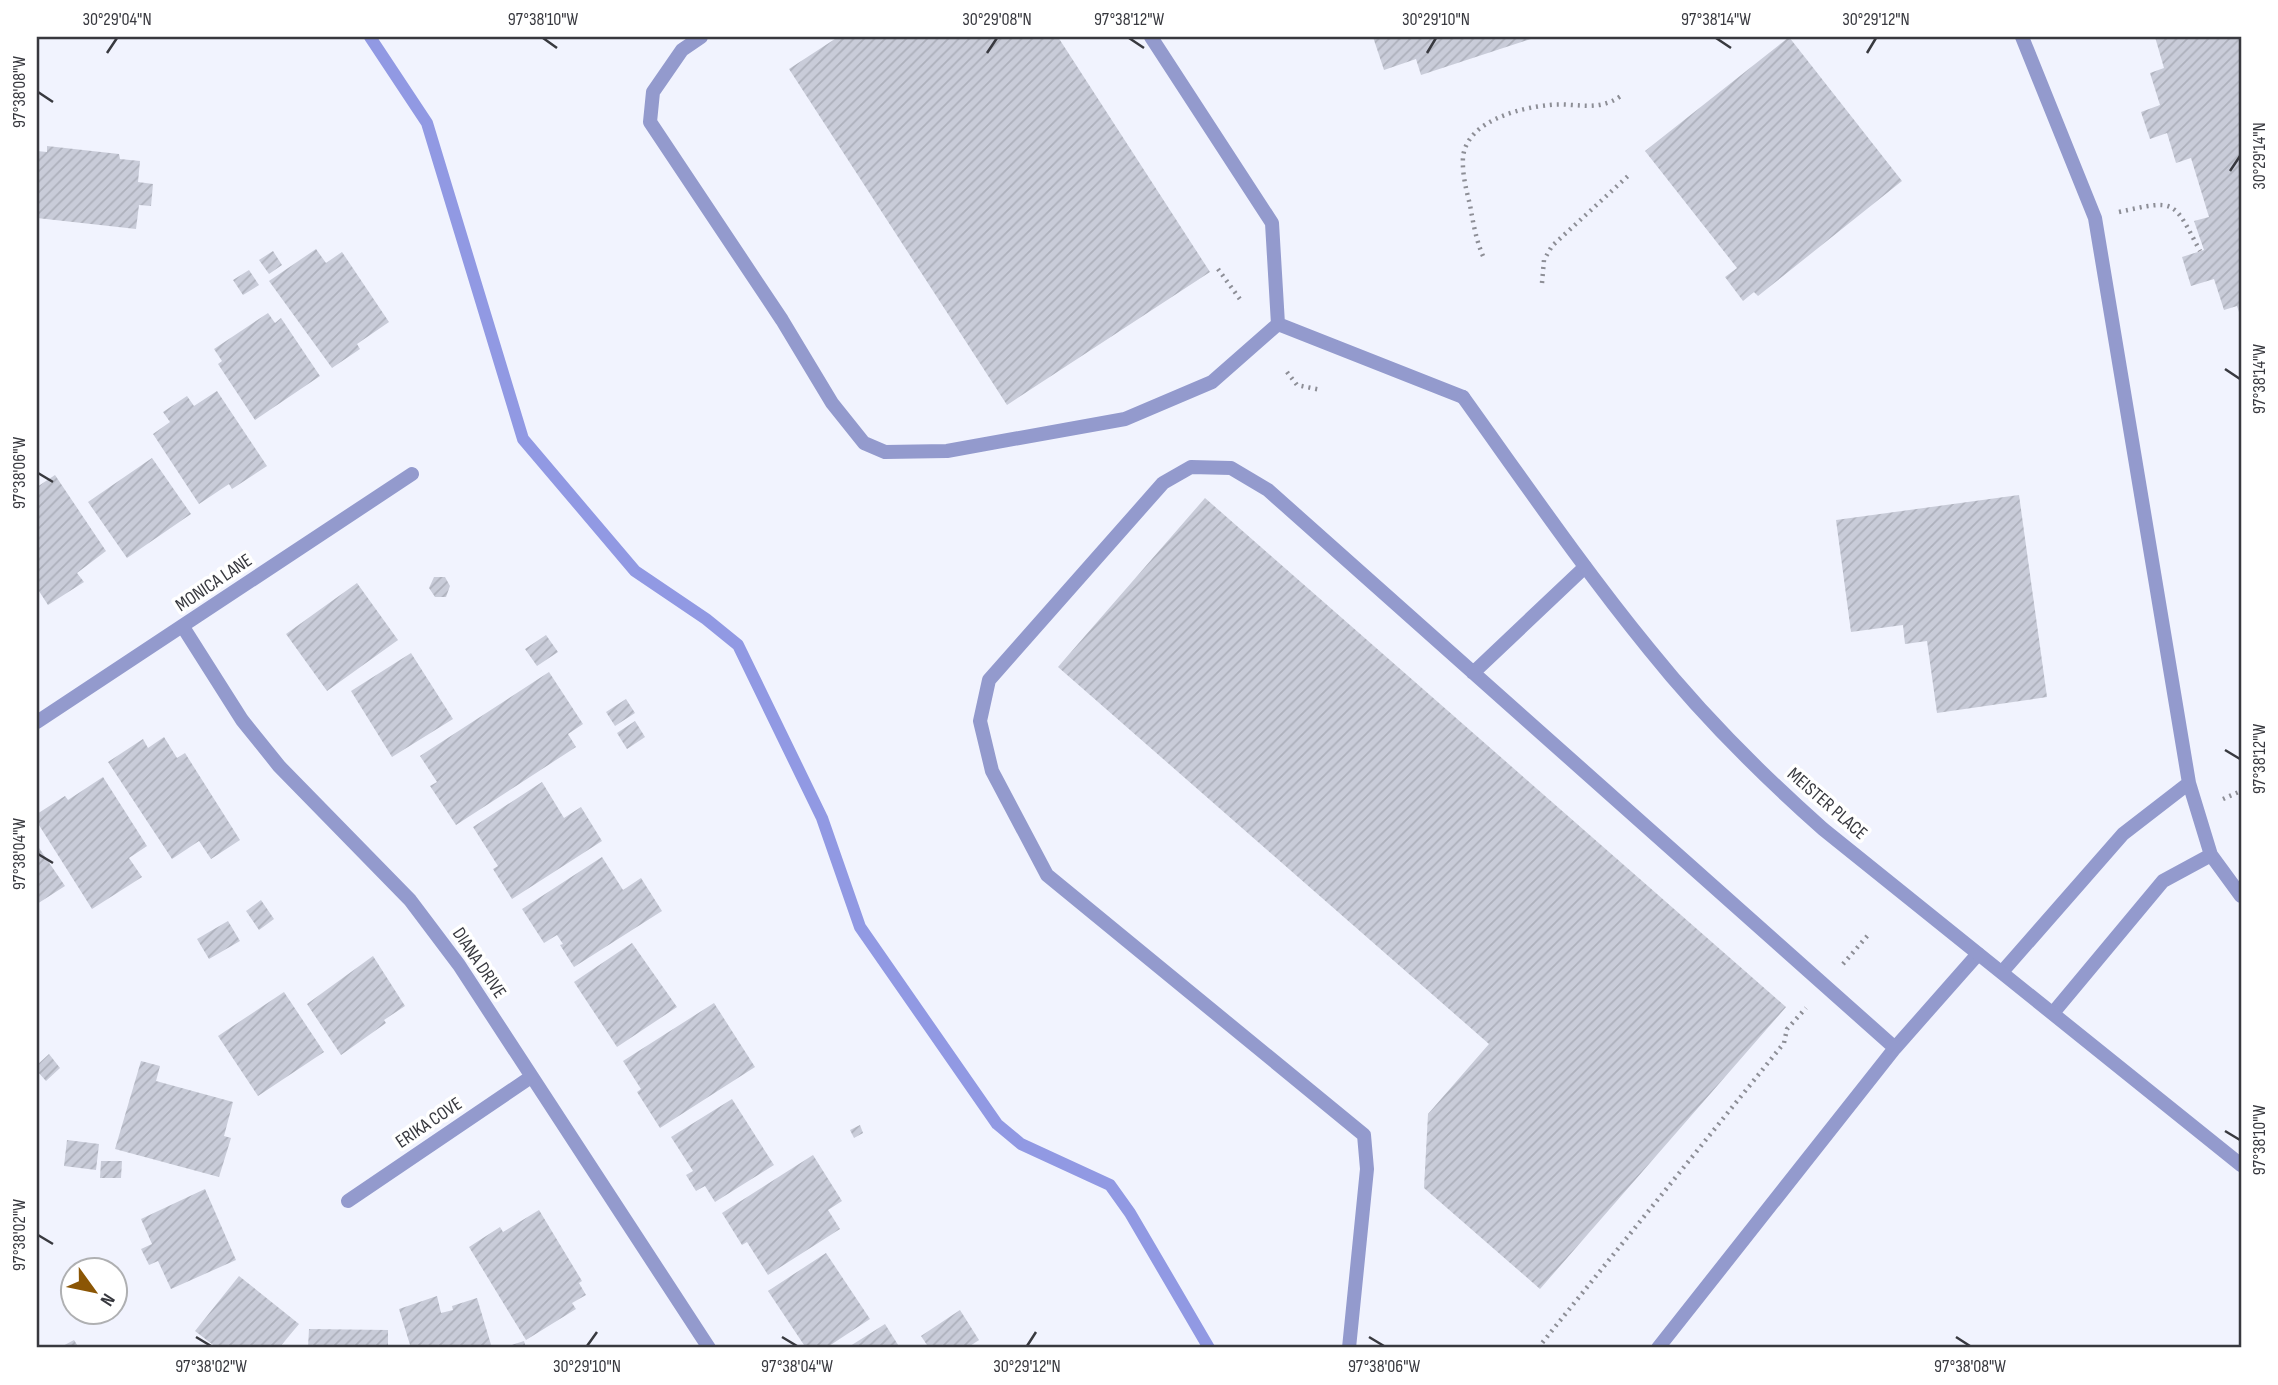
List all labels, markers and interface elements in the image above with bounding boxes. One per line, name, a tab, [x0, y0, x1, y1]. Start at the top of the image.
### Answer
text: 30°29'04"N	[82, 9, 152, 30]
text: 97°38'10"W	[508, 9, 579, 30]
text: 30°29'08"N	[962, 9, 1032, 30]
text: 97°38'12"W	[1094, 9, 1164, 30]
text: 30°29'10"N	[1402, 9, 1470, 30]
text: 97°38'14"W	[1681, 9, 1751, 30]
text: 30°29'12"N	[1842, 9, 1910, 30]
text: 97°38'08"W	[9, 56, 30, 128]
text: 30°29'14"N	[2249, 122, 2270, 190]
text: 97°38'14"W	[2249, 344, 2270, 414]
text: 97°38'06"W	[9, 437, 30, 509]
street label: MONICA LANE	[171, 549, 257, 617]
text: 97°38'12"W	[2249, 724, 2270, 794]
street label: MEISTER PLACE	[1782, 763, 1872, 845]
text: 97°38'04"W	[9, 818, 30, 890]
street label: DIANA DRIVE	[447, 923, 511, 1003]
street label: ERIKA COVE	[391, 1093, 467, 1153]
text: 97°38'10"W	[2249, 1104, 2270, 1175]
text: 97°38'02"W	[9, 1199, 30, 1271]
north arrow	[60, 1256, 130, 1326]
text: N	[95, 1289, 119, 1310]
text: 97°38'02"W	[175, 1356, 247, 1377]
text: 30°29'10"N	[553, 1356, 621, 1377]
text: 97°38'04"W	[761, 1356, 833, 1377]
text: 30°29'12"N	[993, 1356, 1061, 1377]
text: 97°38'06"W	[1348, 1356, 1420, 1377]
text: 97°38'08"W	[1934, 1356, 2006, 1377]

